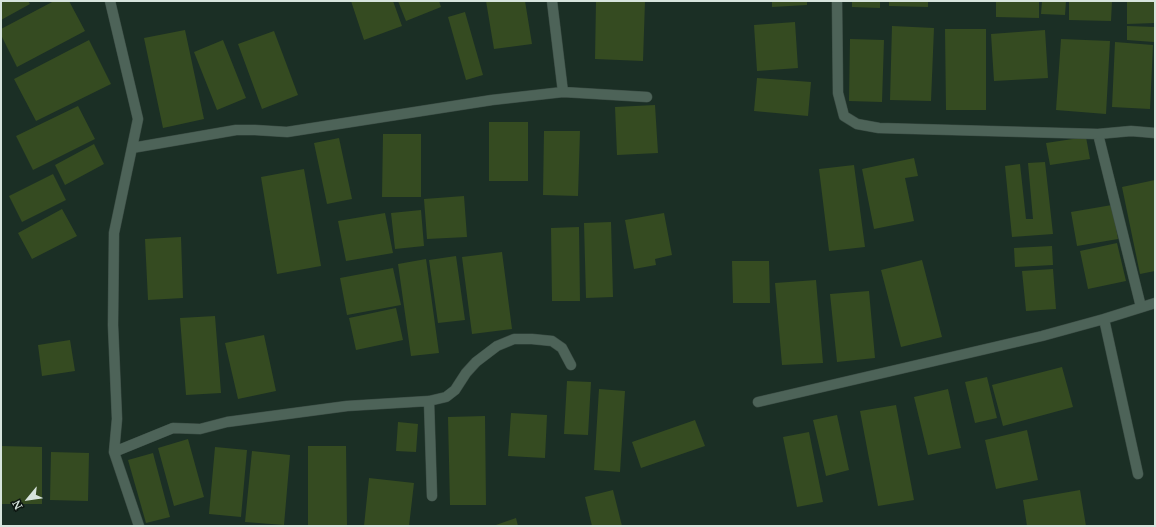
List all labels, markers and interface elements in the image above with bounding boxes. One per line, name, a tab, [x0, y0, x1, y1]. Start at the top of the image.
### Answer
north arrow	[8, 479, 48, 519]
text: N	[8, 498, 26, 512]

